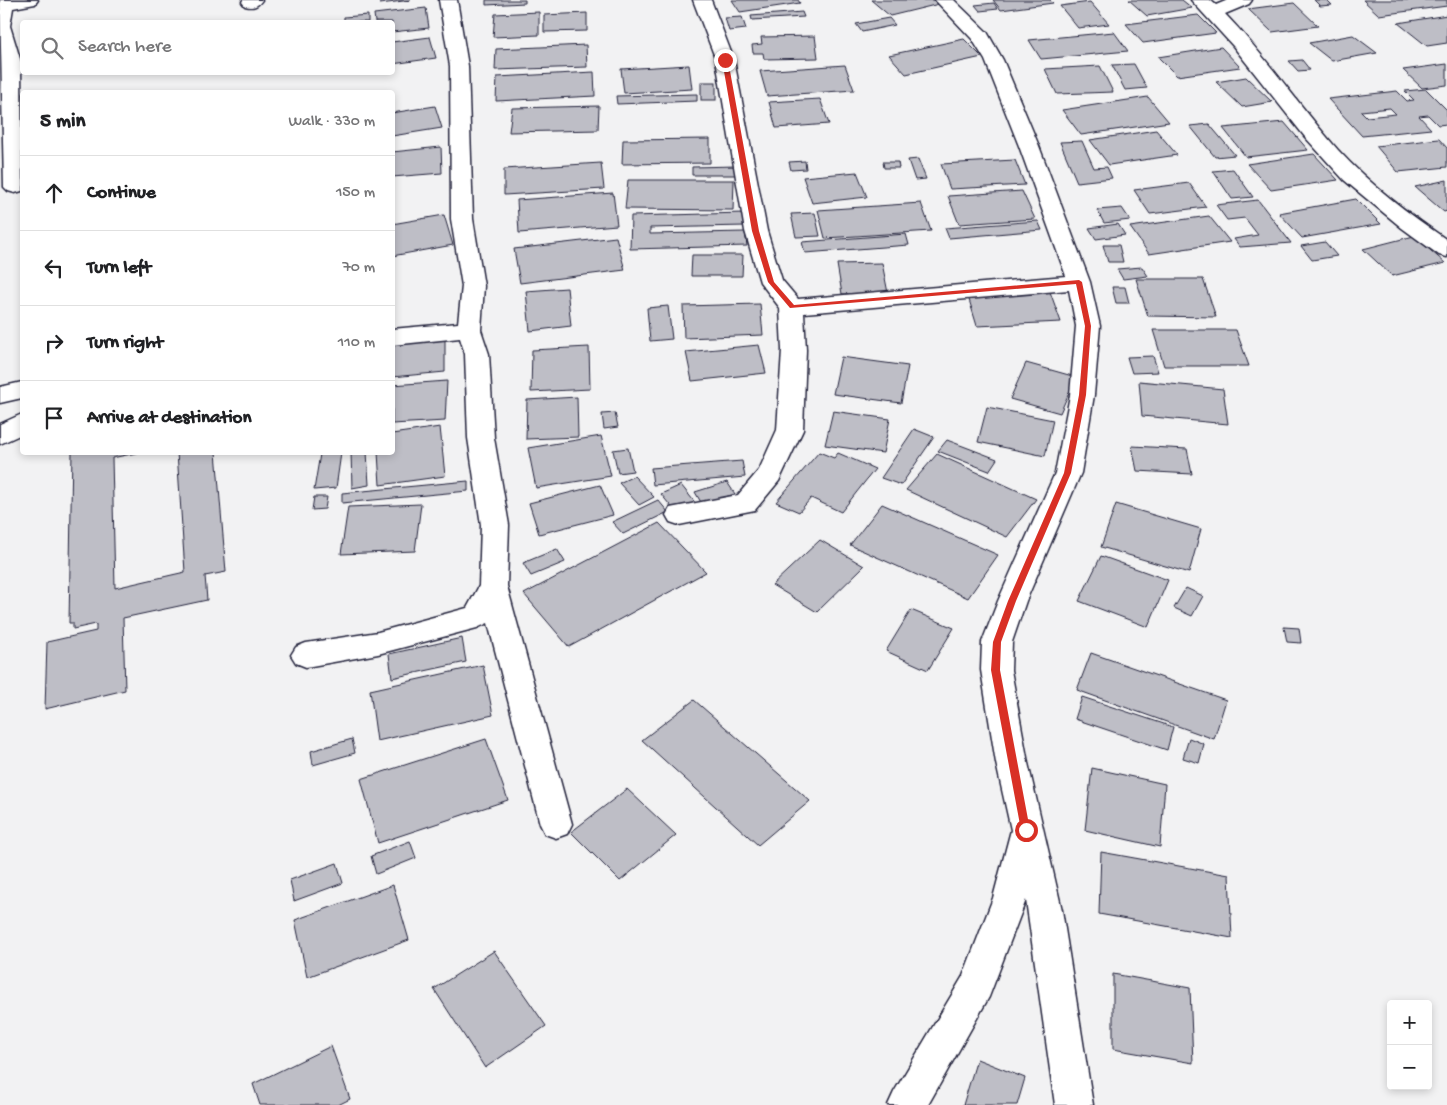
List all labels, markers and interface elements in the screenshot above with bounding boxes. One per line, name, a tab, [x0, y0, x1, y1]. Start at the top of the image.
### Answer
search box	[20, 20, 395, 75]
icon: search	[38, 34, 66, 62]
text: Search here	[78, 36, 172, 59]
route end	[714, 49, 737, 72]
text: 5 min	[40, 110, 85, 135]
text: Walk · 330 m	[288, 113, 375, 132]
icon: ahead	[40, 179, 68, 207]
text: Continue	[87, 182, 156, 205]
text: 150 m	[336, 184, 375, 203]
icon: left	[40, 254, 68, 282]
text: Turn left	[87, 257, 151, 280]
text: 70 m	[342, 259, 375, 278]
icon: right	[40, 329, 68, 357]
text: Turn right	[87, 332, 163, 355]
text: 110 m	[338, 334, 375, 353]
icon: arrive	[40, 404, 68, 432]
text: Arrive at destination	[87, 407, 251, 430]
route start	[1015, 819, 1038, 842]
map controls	[1387, 1000, 1432, 1090]
button: +	[1387, 1000, 1432, 1045]
button: −	[1387, 1045, 1432, 1090]

